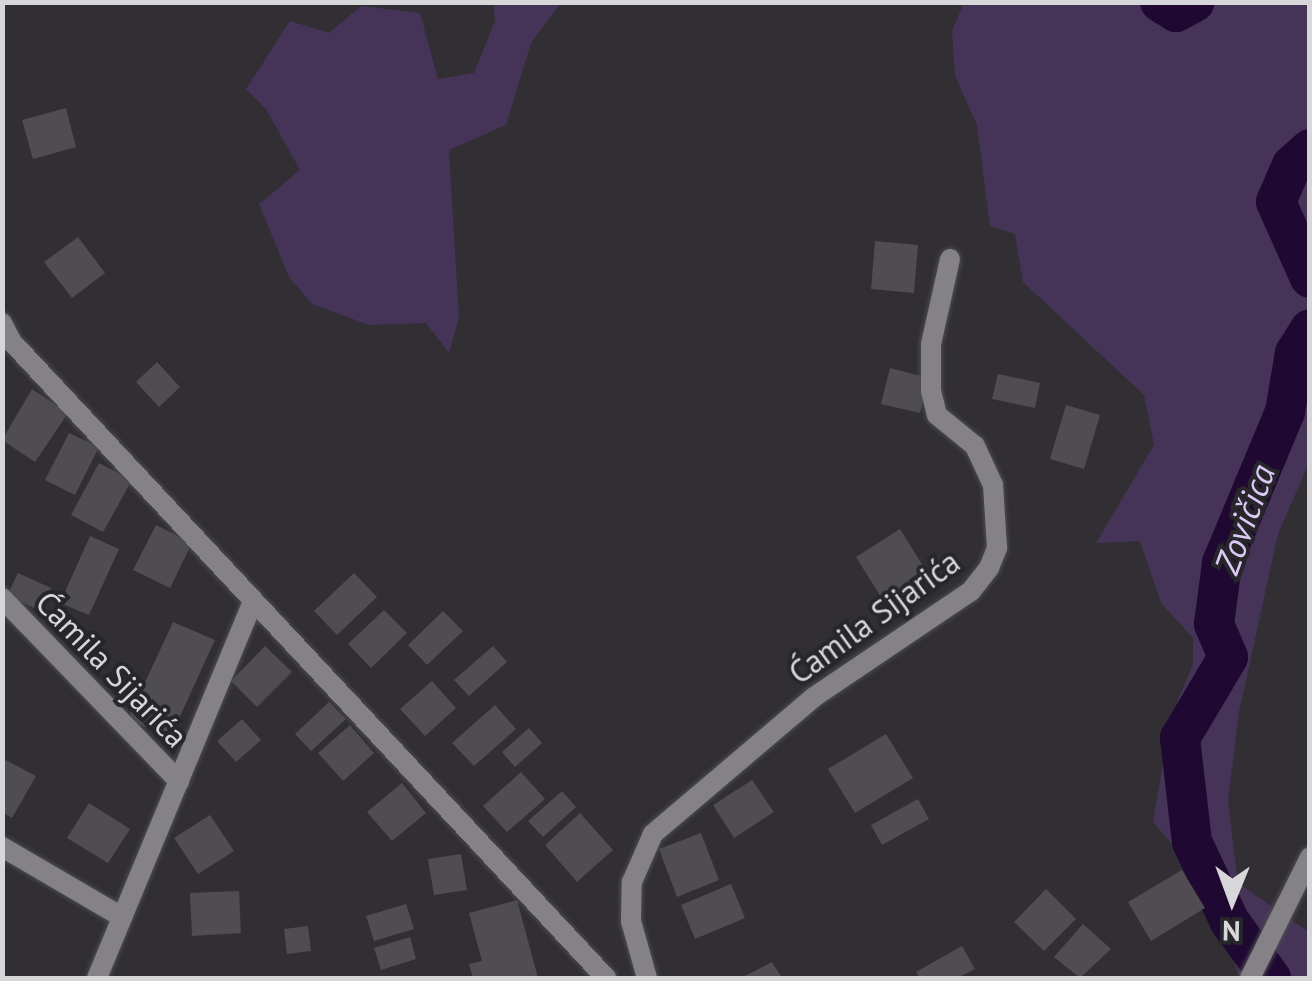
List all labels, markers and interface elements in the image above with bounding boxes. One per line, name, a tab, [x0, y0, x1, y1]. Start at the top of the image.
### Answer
water label: Zovičica	[1205, 459, 1283, 579]
street label: Ćamila Sijarića	[781, 542, 967, 692]
street label: Ćamila Sijarića	[28, 583, 196, 755]
north arrow	[1182, 851, 1282, 951]
text: N	[1222, 913, 1241, 950]

